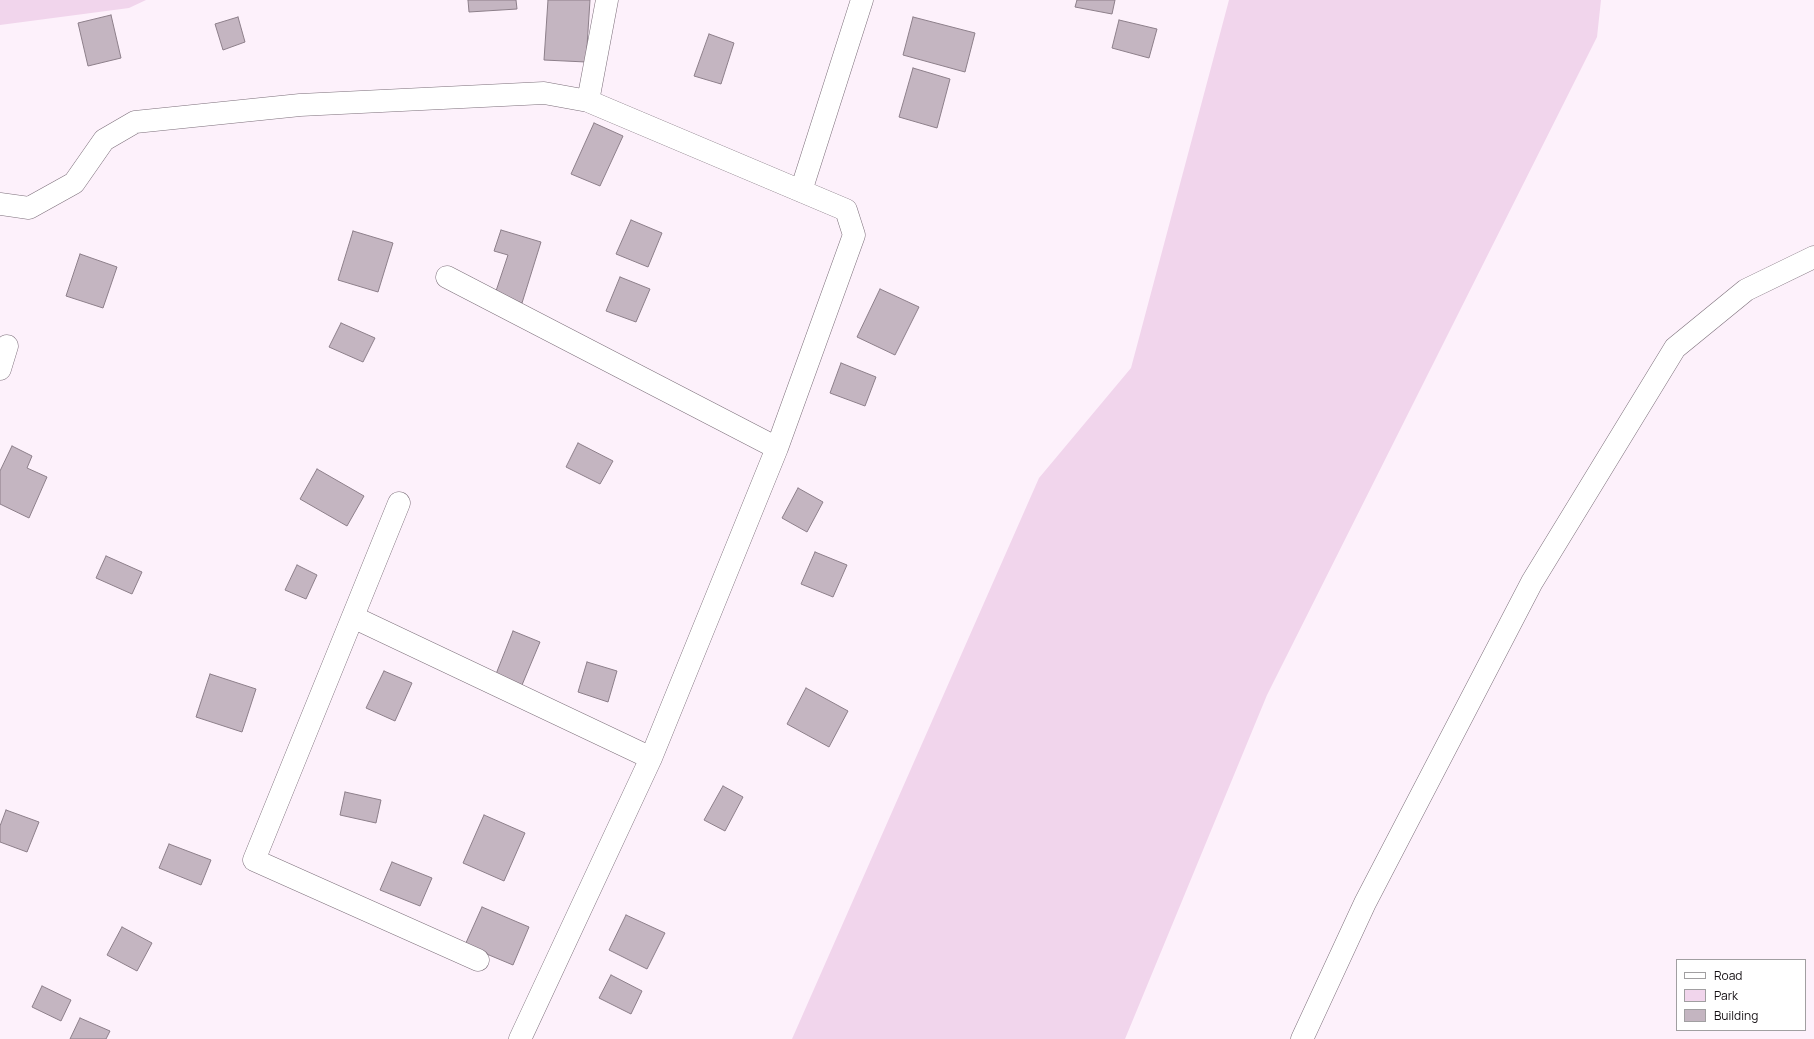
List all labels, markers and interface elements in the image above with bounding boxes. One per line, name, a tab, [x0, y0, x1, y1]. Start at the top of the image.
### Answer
legend	[1676, 959, 1806, 1031]
text: Road	[1714, 967, 1742, 984]
text: Park	[1714, 987, 1738, 1004]
text: Building	[1714, 1007, 1758, 1024]

